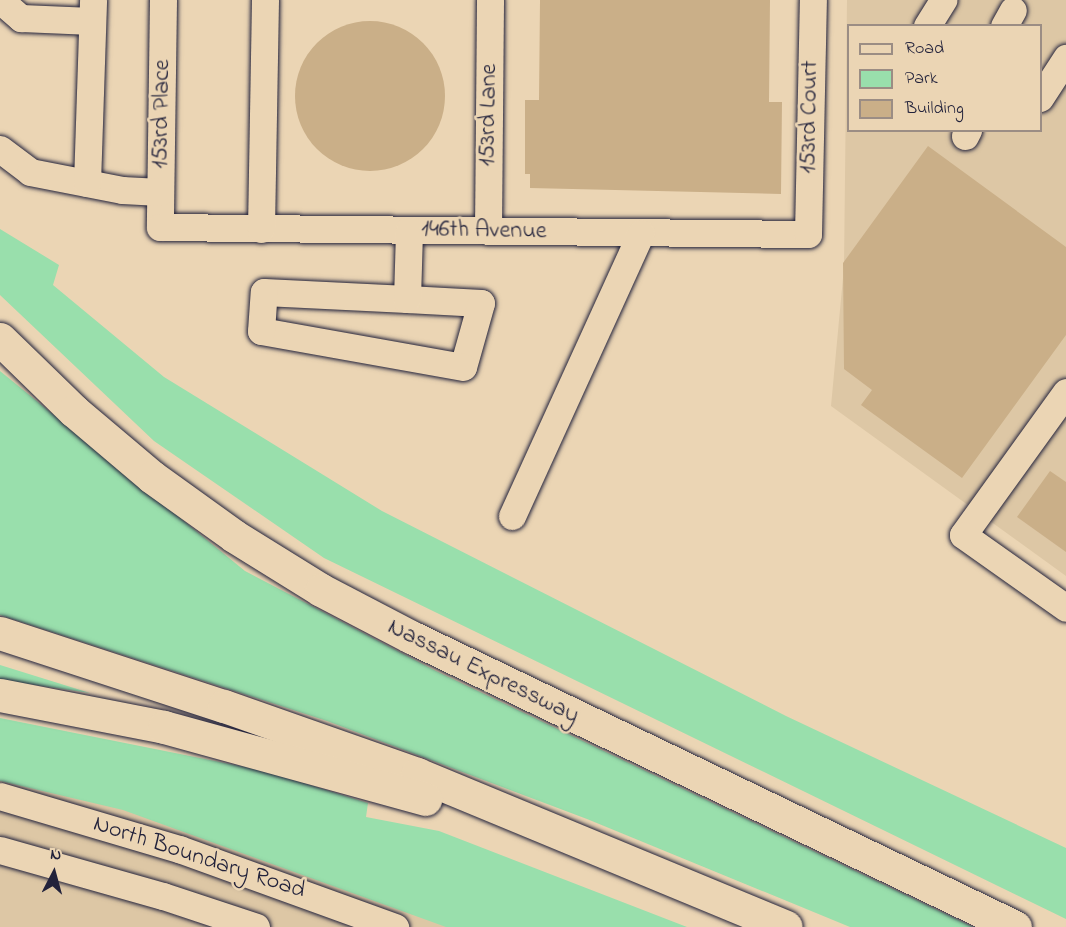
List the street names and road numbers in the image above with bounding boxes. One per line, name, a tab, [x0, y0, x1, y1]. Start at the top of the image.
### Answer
street label: 153rd Place	[147, 59, 177, 169]
street label: 153rd Court	[795, 60, 825, 174]
street label: 153rd Lane	[474, 63, 504, 167]
street label: 146th Avenue	[421, 216, 547, 246]
street label: Nassau Expressway	[383, 613, 583, 731]
street label: North Boundary Road	[89, 810, 309, 906]

